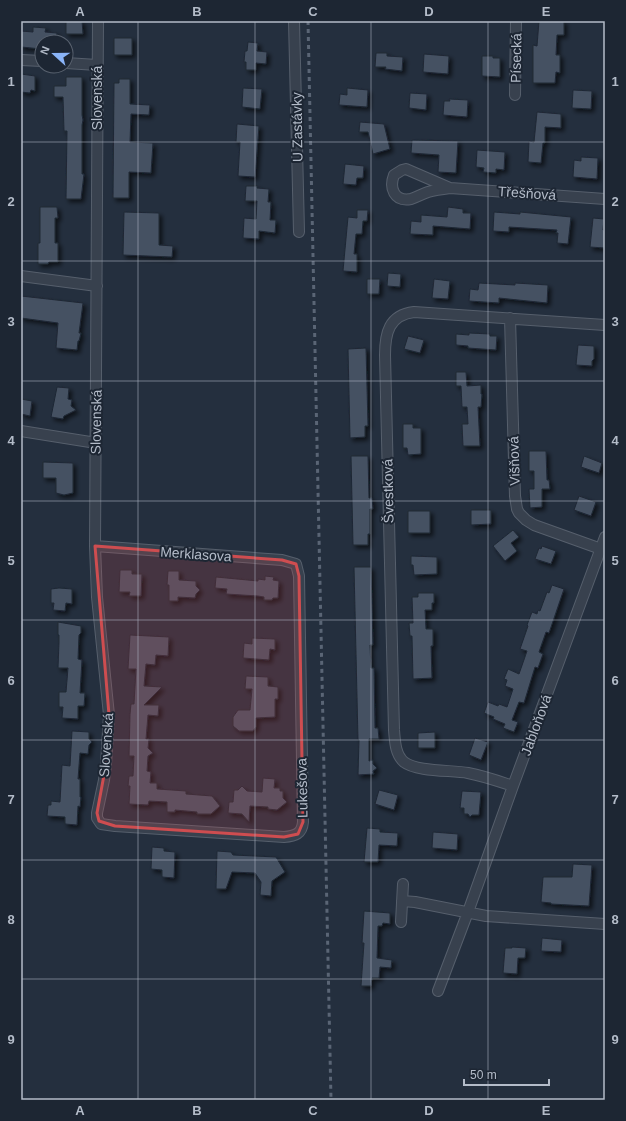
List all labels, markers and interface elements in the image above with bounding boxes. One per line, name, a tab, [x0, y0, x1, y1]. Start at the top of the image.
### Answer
text: A	[75, 4, 85, 19]
text: B	[192, 4, 202, 19]
text: C	[308, 4, 318, 19]
text: D	[424, 4, 434, 19]
text: E	[542, 4, 551, 19]
street label: Písecká	[508, 33, 524, 83]
north arrow	[34, 34, 74, 74]
text: N	[38, 45, 52, 56]
street label: Slovenská	[89, 65, 105, 130]
text: 1	[7, 74, 15, 89]
text: 1	[611, 74, 619, 89]
street label: U Zastávky	[288, 92, 306, 162]
street label: Třešňová	[497, 183, 557, 203]
text: 2	[7, 194, 15, 209]
text: 2	[611, 194, 619, 209]
text: 3	[7, 314, 15, 329]
text: 3	[611, 314, 619, 329]
street label: Slovenská	[87, 389, 105, 454]
text: 4	[7, 433, 15, 448]
text: 4	[611, 433, 619, 448]
street label: Višňová	[505, 436, 523, 486]
street label: Švestková	[379, 458, 397, 523]
street label: Merklasova	[160, 544, 232, 564]
text: 5	[7, 553, 15, 568]
text: 5	[611, 553, 619, 568]
text: 6	[7, 673, 15, 688]
text: 6	[611, 673, 619, 688]
street label: Jabloňová	[518, 692, 555, 758]
street label: Slovenská	[96, 712, 116, 778]
street label: Lukešova	[293, 758, 311, 818]
text: 7	[7, 792, 15, 807]
text: 7	[611, 792, 619, 807]
text: 8	[7, 912, 15, 927]
text: 8	[611, 912, 619, 927]
text: 9	[7, 1032, 15, 1047]
text: 9	[611, 1032, 619, 1047]
scale bar	[464, 1061, 549, 1087]
text: 50 m	[470, 1068, 497, 1082]
text: A	[75, 1103, 85, 1118]
text: B	[192, 1103, 202, 1118]
text: C	[308, 1103, 318, 1118]
text: D	[424, 1103, 434, 1118]
text: E	[542, 1103, 551, 1118]

